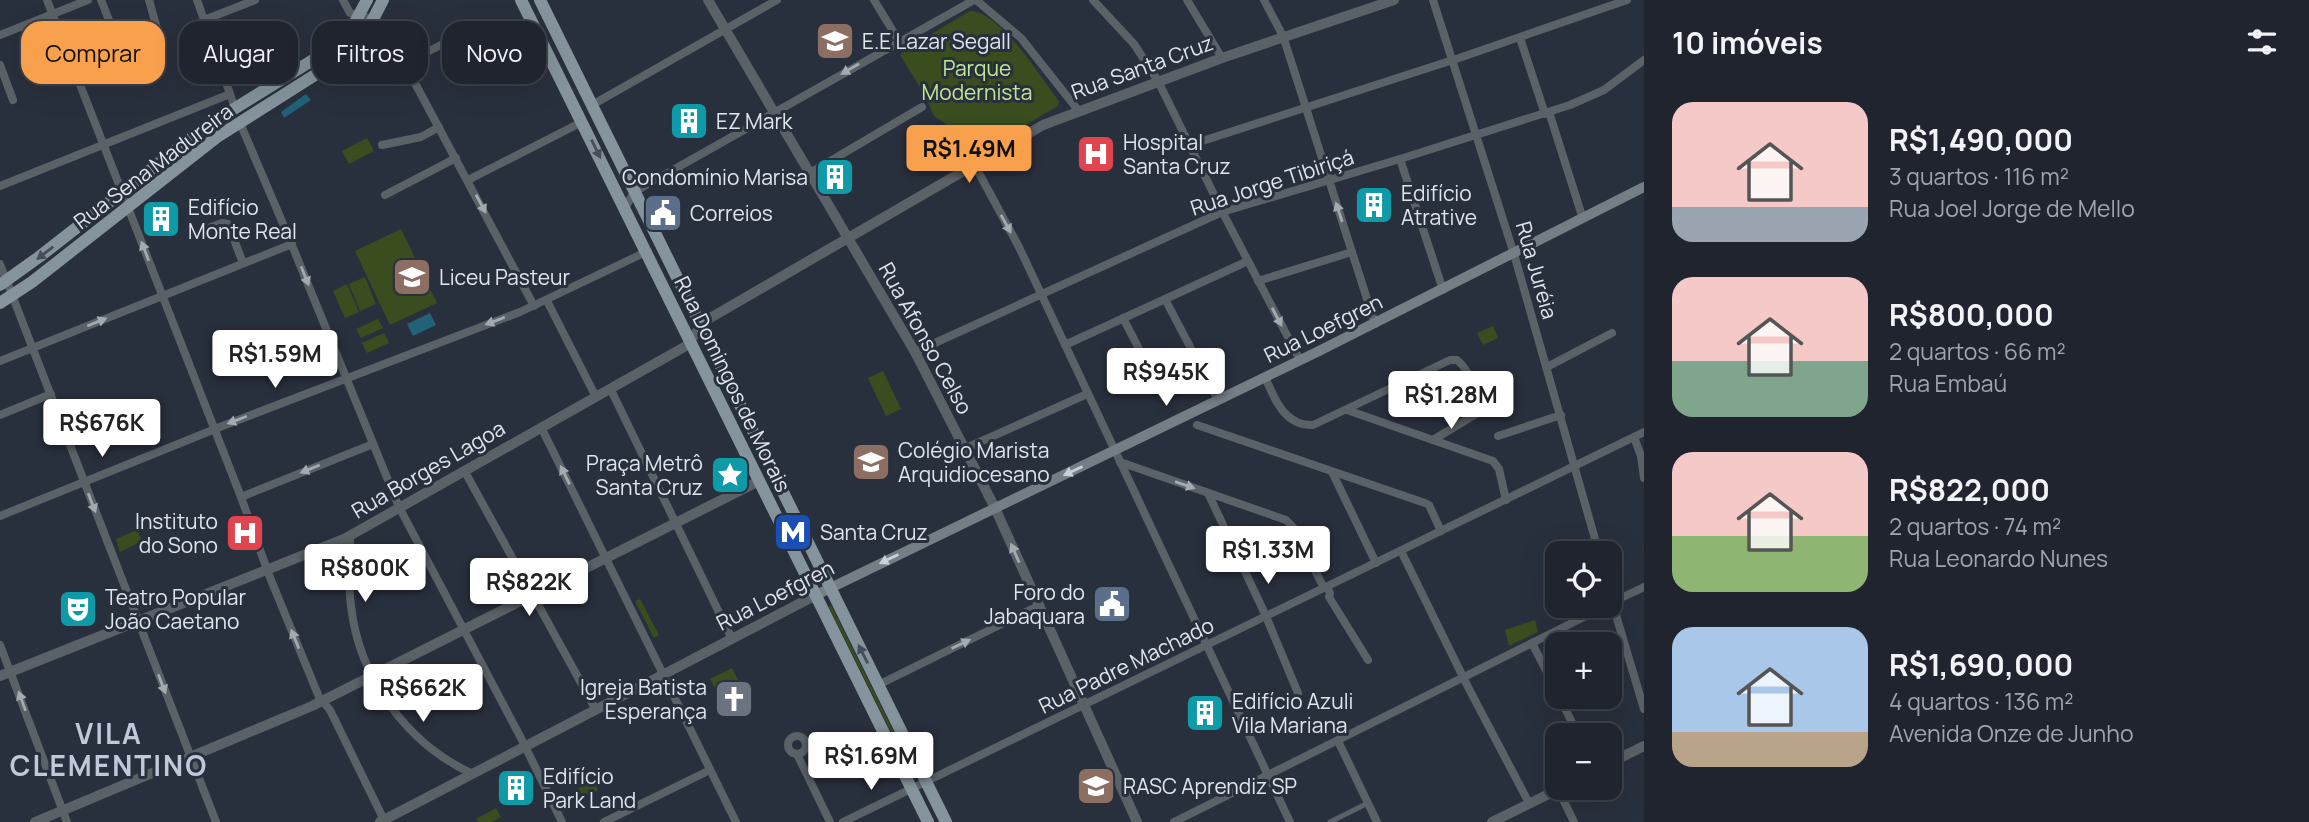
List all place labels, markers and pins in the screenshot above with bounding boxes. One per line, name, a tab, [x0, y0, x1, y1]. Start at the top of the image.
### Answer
school or university icon: E.E Lazar Segall	[814, 20, 856, 62]
place label: E.E Lazar Segall	[862, 27, 1011, 55]
building icon: EZ Mark	[668, 100, 710, 142]
place label: EZ Mark	[716, 107, 793, 135]
pin: R$1.49M	[904, 125, 1034, 185]
place label: Hospital Santa Cruz	[1123, 128, 1231, 180]
hospital icon: Hospital Santa Cruz	[1075, 133, 1117, 175]
building icon: Condomínio Marisa	[814, 156, 856, 198]
place label: Condomínio Marisa	[622, 163, 808, 191]
place label: Edifício Atrative	[1401, 179, 1477, 231]
building icon: Edifício Atrative	[1353, 184, 1395, 226]
public building icon: Correios	[642, 192, 684, 234]
place label: Edifício Monte Real	[188, 193, 297, 245]
building icon: Edifício Monte Real	[140, 198, 182, 240]
place label: Correios	[690, 199, 773, 227]
school or university icon: Liceu Pasteur	[391, 256, 433, 298]
place label: Liceu Pasteur	[439, 263, 571, 291]
pin: R$1.59M	[210, 330, 340, 390]
pin: R$945K	[1109, 348, 1223, 408]
pin: R$1.28M	[1386, 372, 1516, 431]
pin: R$676K	[45, 400, 159, 459]
place label: Colégio Marista Arquidiocesano	[898, 436, 1050, 488]
school or university icon: Colégio Marista Arquidiocesano	[850, 441, 892, 483]
place label: Praça Metrô Santa Cruz	[586, 449, 703, 501]
place icon: Praça Metrô Santa Cruz	[709, 454, 751, 496]
place label: Instituto do Sono	[135, 507, 218, 559]
metro station icon: Santa Cruz	[772, 511, 814, 553]
hospital icon: Instituto do Sono	[224, 512, 266, 554]
place label: Santa Cruz	[820, 518, 928, 546]
pin: R$1.33M	[1203, 526, 1333, 586]
pin: R$800K	[308, 544, 422, 604]
pin: R$822K	[472, 558, 586, 618]
place label: Foro do Jabaquara	[984, 578, 1085, 630]
place label: Teatro Popular João Caetano	[105, 583, 246, 635]
public building icon: Foro do Jabaquara	[1091, 583, 1133, 625]
theatre icon: Teatro Popular João Caetano	[57, 588, 99, 630]
pin: R$662K	[366, 664, 480, 724]
place label: Igreja Batista Esperança	[580, 673, 707, 725]
church icon: Igreja Batista Esperança	[713, 678, 755, 720]
place label: Edifício Azuli Vila Mariana	[1232, 687, 1354, 739]
building icon: Edifício Azuli Vila Mariana	[1184, 692, 1226, 734]
pin: R$1.69M	[806, 732, 936, 792]
place label: Edifício Park Land	[543, 762, 636, 814]
school or university icon: RASC Aprendiz SP	[1075, 765, 1117, 807]
building icon: Edifício Park Land	[495, 767, 537, 809]
place label: RASC Aprendiz SP	[1123, 772, 1297, 800]

